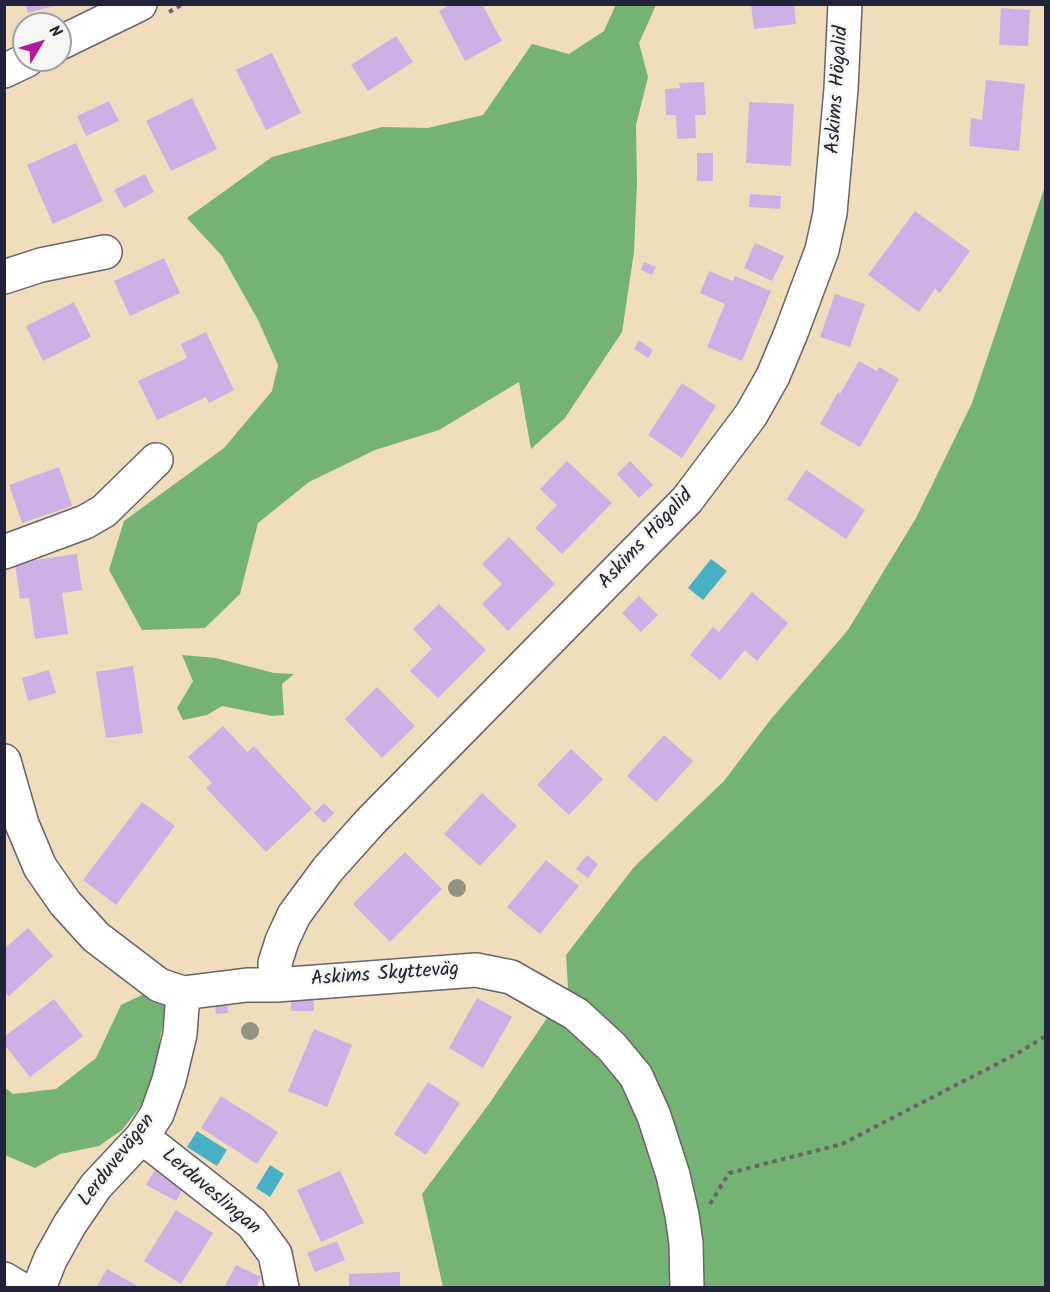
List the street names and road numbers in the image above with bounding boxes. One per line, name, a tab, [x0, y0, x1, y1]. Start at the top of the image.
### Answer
street label: Askims Högalid	[823, 25, 855, 155]
street label: Askims Högalid	[594, 485, 700, 595]
street label: Askims Skytteväg	[310, 959, 460, 993]
street label: Lerduvevägen	[74, 1110, 162, 1212]
street label: Lerduveslingan	[156, 1145, 264, 1241]

